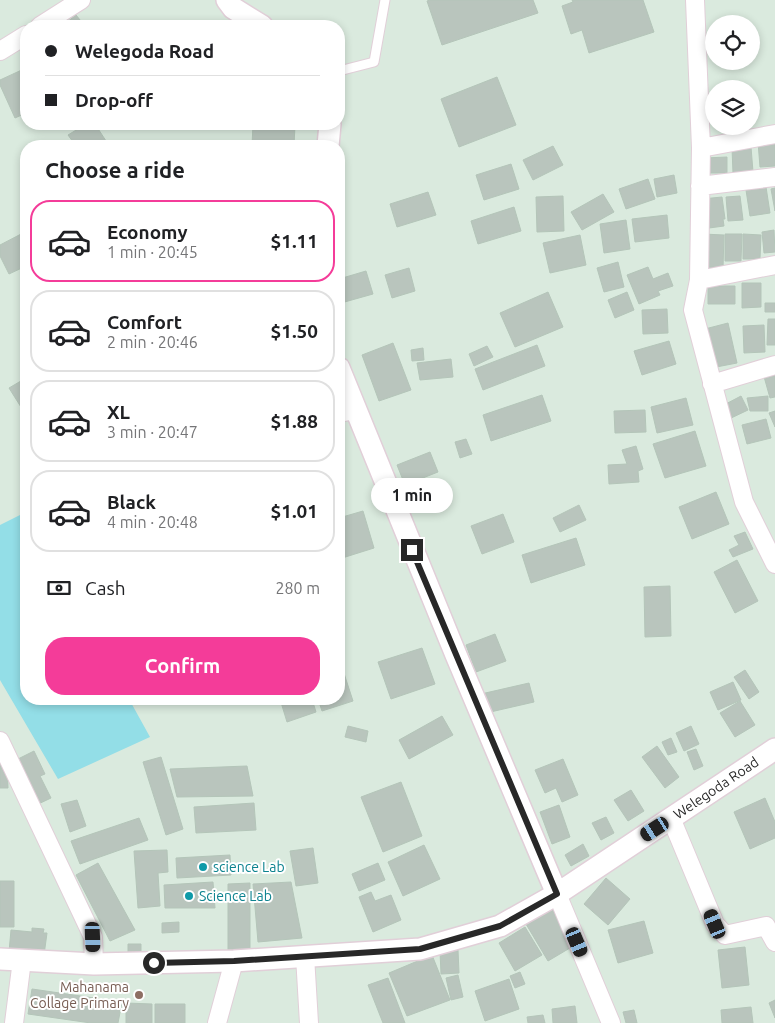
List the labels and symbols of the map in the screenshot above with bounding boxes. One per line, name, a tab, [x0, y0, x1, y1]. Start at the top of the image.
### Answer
callout: 1 min	[371, 478, 453, 512]
route end	[401, 539, 423, 561]
street label: Welegoda Road	[671, 754, 761, 822]
car	[638, 815, 671, 843]
place label: science Lab	[213, 859, 285, 875]
marker: science Lab	[197, 861, 209, 873]
place label: Science Lab	[199, 888, 272, 904]
marker: Science Lab	[183, 890, 195, 902]
car	[702, 907, 727, 941]
car	[84, 922, 101, 952]
car	[564, 925, 589, 959]
route start	[143, 952, 165, 974]
place label: Mahanama Collage Primary	[30, 979, 129, 1011]
marker: Mahanama Collage Primary	[133, 989, 145, 1001]

